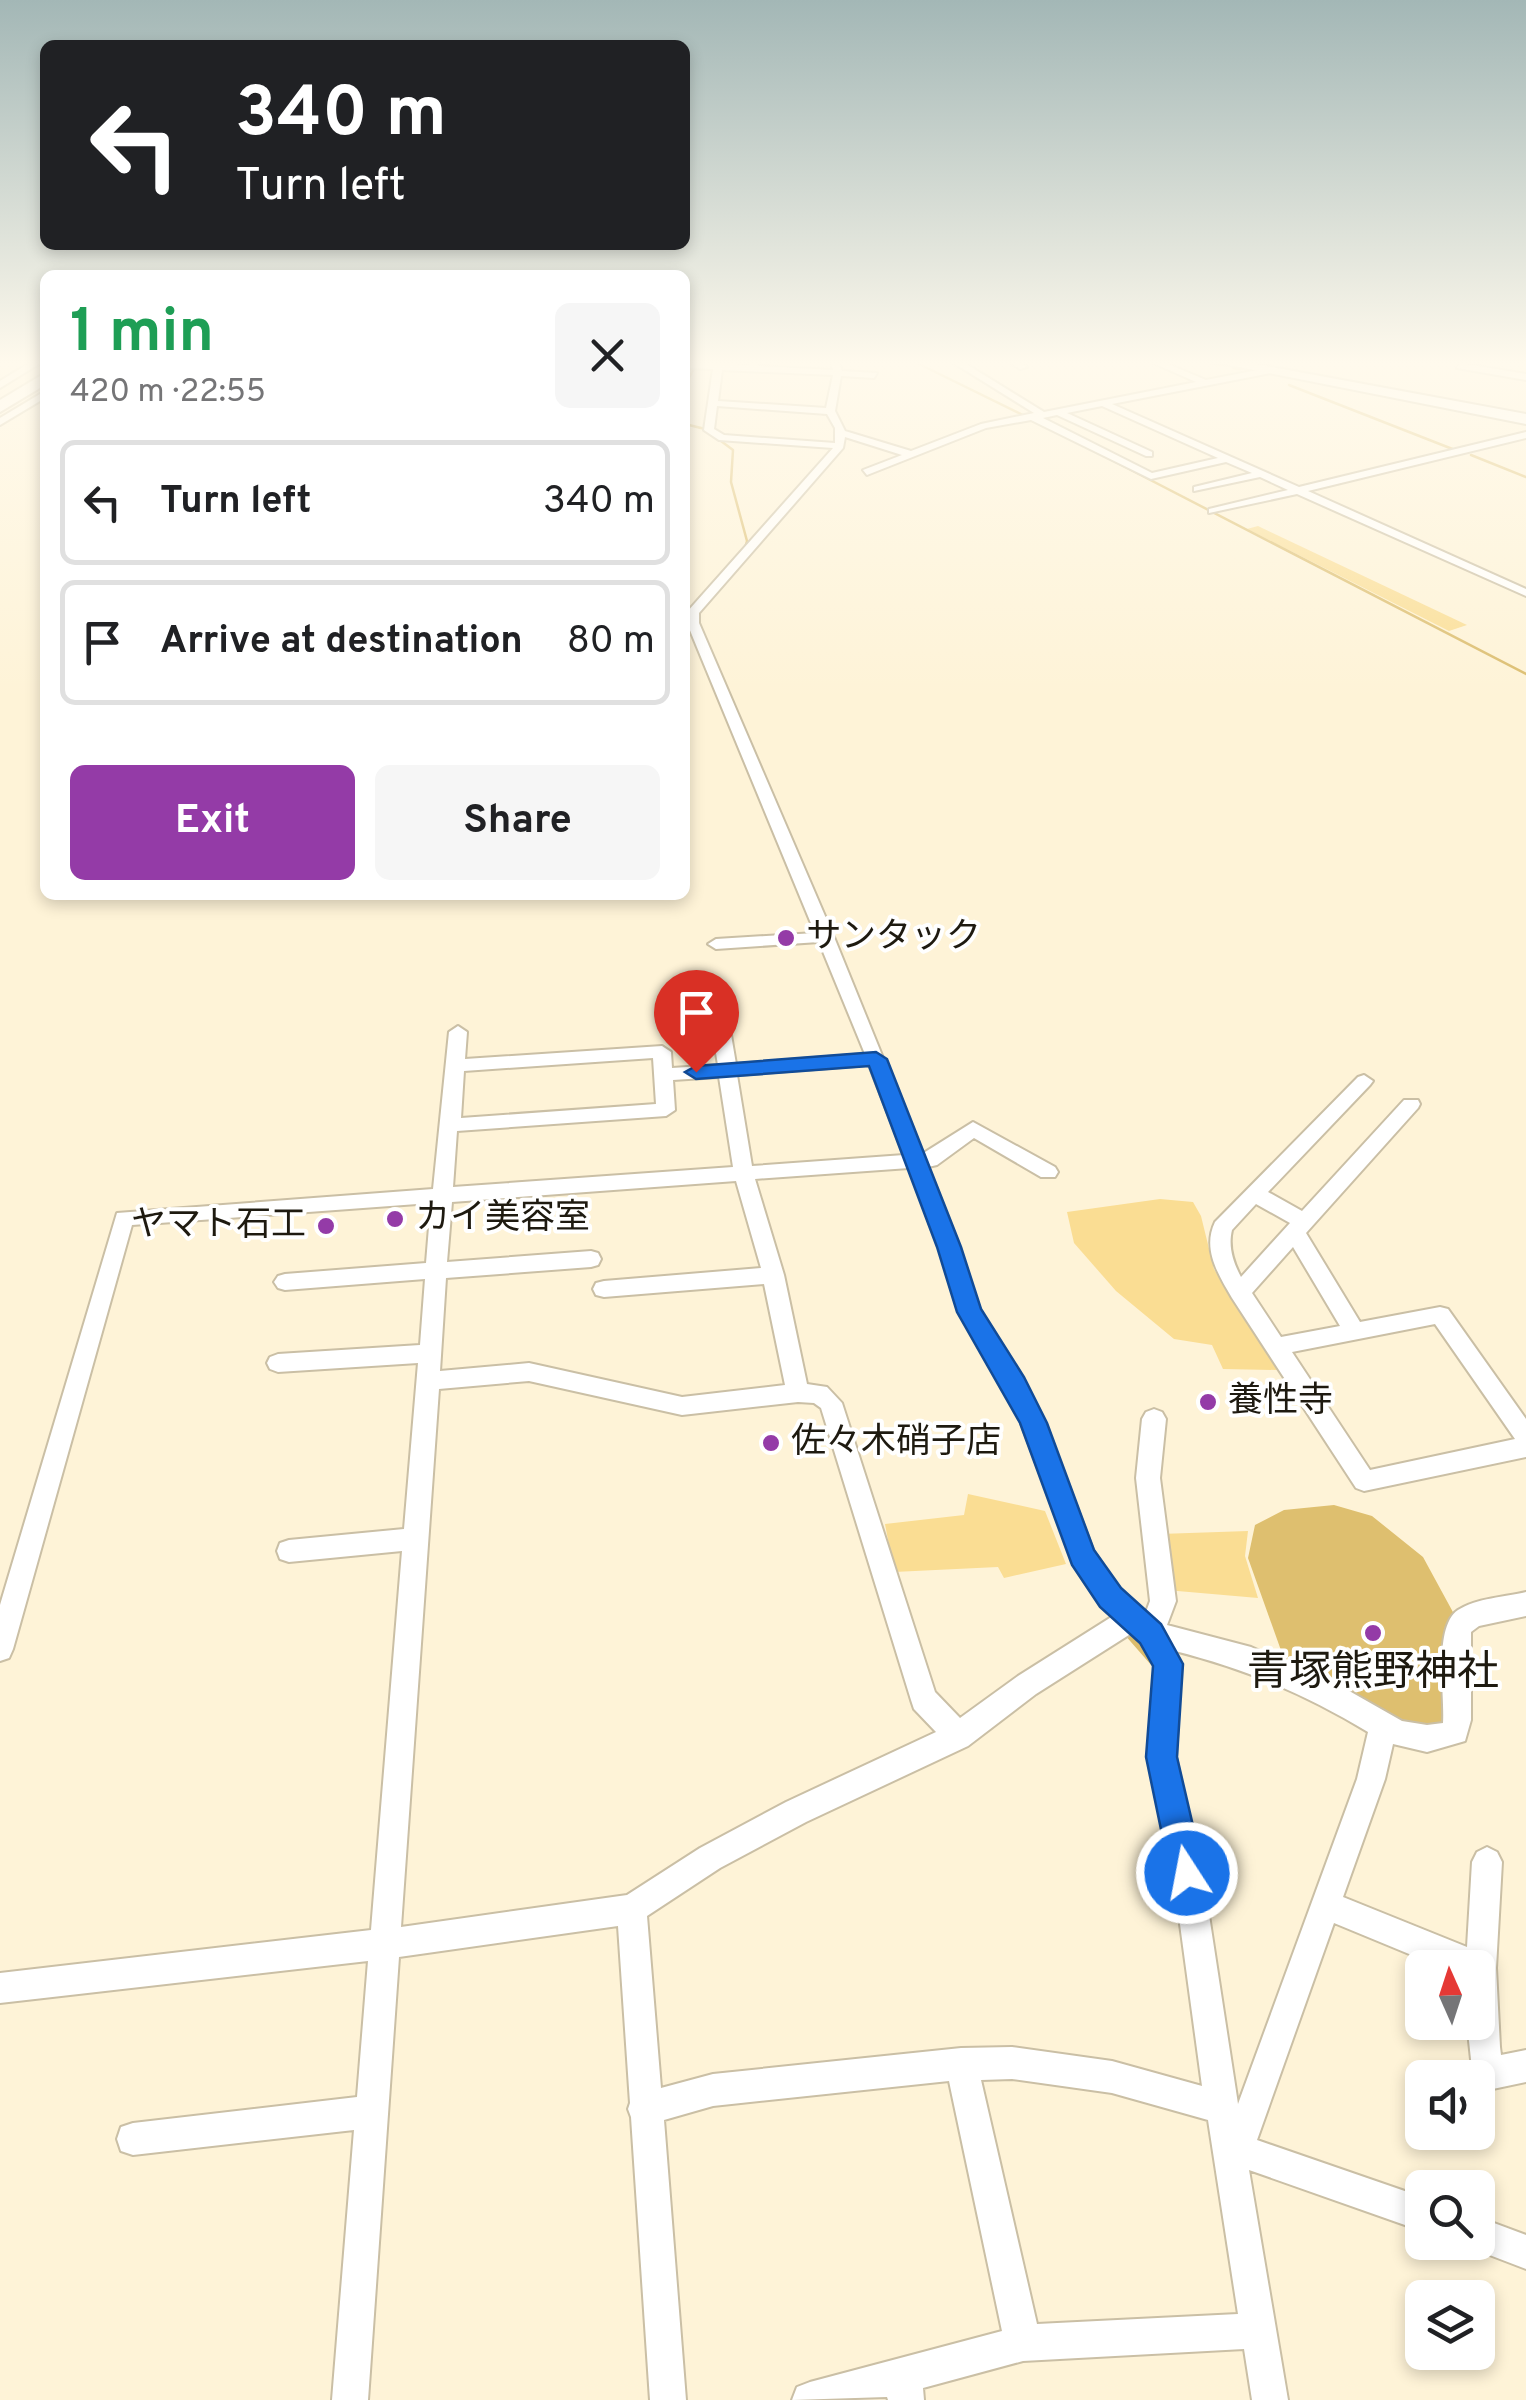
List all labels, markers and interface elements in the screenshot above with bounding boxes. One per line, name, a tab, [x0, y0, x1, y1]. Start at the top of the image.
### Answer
text: 340 m	[235, 72, 447, 161]
icon: left	[70, 80, 200, 210]
text: Turn left	[235, 159, 406, 216]
text: 1 min	[70, 297, 214, 373]
button: close	[555, 303, 660, 408]
text: 420 m · 22:55	[70, 373, 266, 413]
icon: left	[75, 475, 130, 530]
text: Turn left	[160, 478, 312, 527]
text: 340 m	[543, 478, 655, 527]
icon: arrive	[75, 615, 130, 670]
text: Arrive at destination	[160, 618, 523, 667]
text: 80 m	[567, 618, 655, 667]
button: Exit	[70, 765, 355, 880]
button: Share	[375, 765, 660, 880]
place label: サンタック	[806, 916, 981, 960]
marker: サンタック	[775, 927, 797, 949]
pin	[654, 970, 739, 1073]
icon: arrive	[669, 985, 724, 1040]
place label: カイ美容室	[415, 1197, 590, 1241]
place label: ヤマト石工	[131, 1204, 306, 1248]
marker: カイ美容室	[384, 1208, 406, 1230]
marker: ヤマト石工	[315, 1215, 337, 1237]
place label: 養性寺	[1228, 1380, 1333, 1424]
marker: 養性寺	[1197, 1391, 1219, 1413]
place label: 佐々木硝子店	[791, 1421, 1001, 1465]
marker: 佐々木硝子店	[760, 1432, 782, 1454]
marker: 青塚熊野神社	[1362, 1622, 1384, 1644]
place label: 青塚熊野神社	[1247, 1648, 1499, 1701]
position arrow	[1135, 1821, 1239, 1925]
north arrow	[1405, 1950, 1495, 2040]
map controls	[1405, 1950, 1495, 2370]
button: sound	[1405, 2060, 1495, 2150]
button: search	[1405, 2170, 1495, 2260]
button: layers	[1405, 2280, 1495, 2370]

